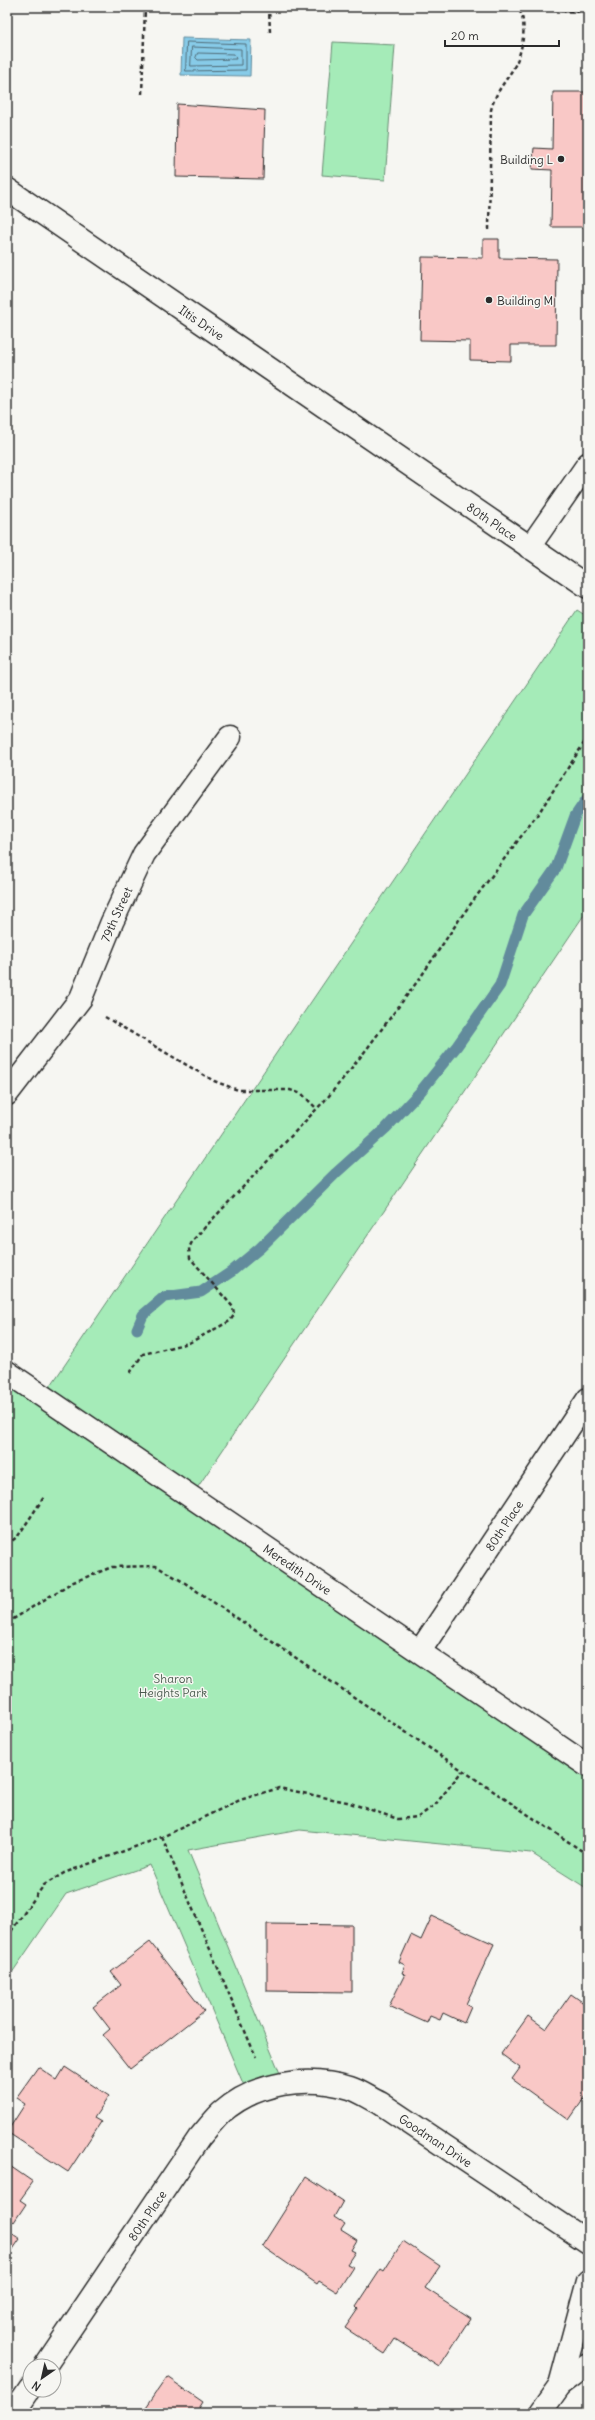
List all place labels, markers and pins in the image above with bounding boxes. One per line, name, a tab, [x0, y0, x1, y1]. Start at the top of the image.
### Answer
place label: Building L	[500, 152, 553, 167]
marker: Building L	[556, 154, 566, 164]
place label: Building M	[497, 293, 553, 308]
marker: Building M	[484, 295, 494, 305]

